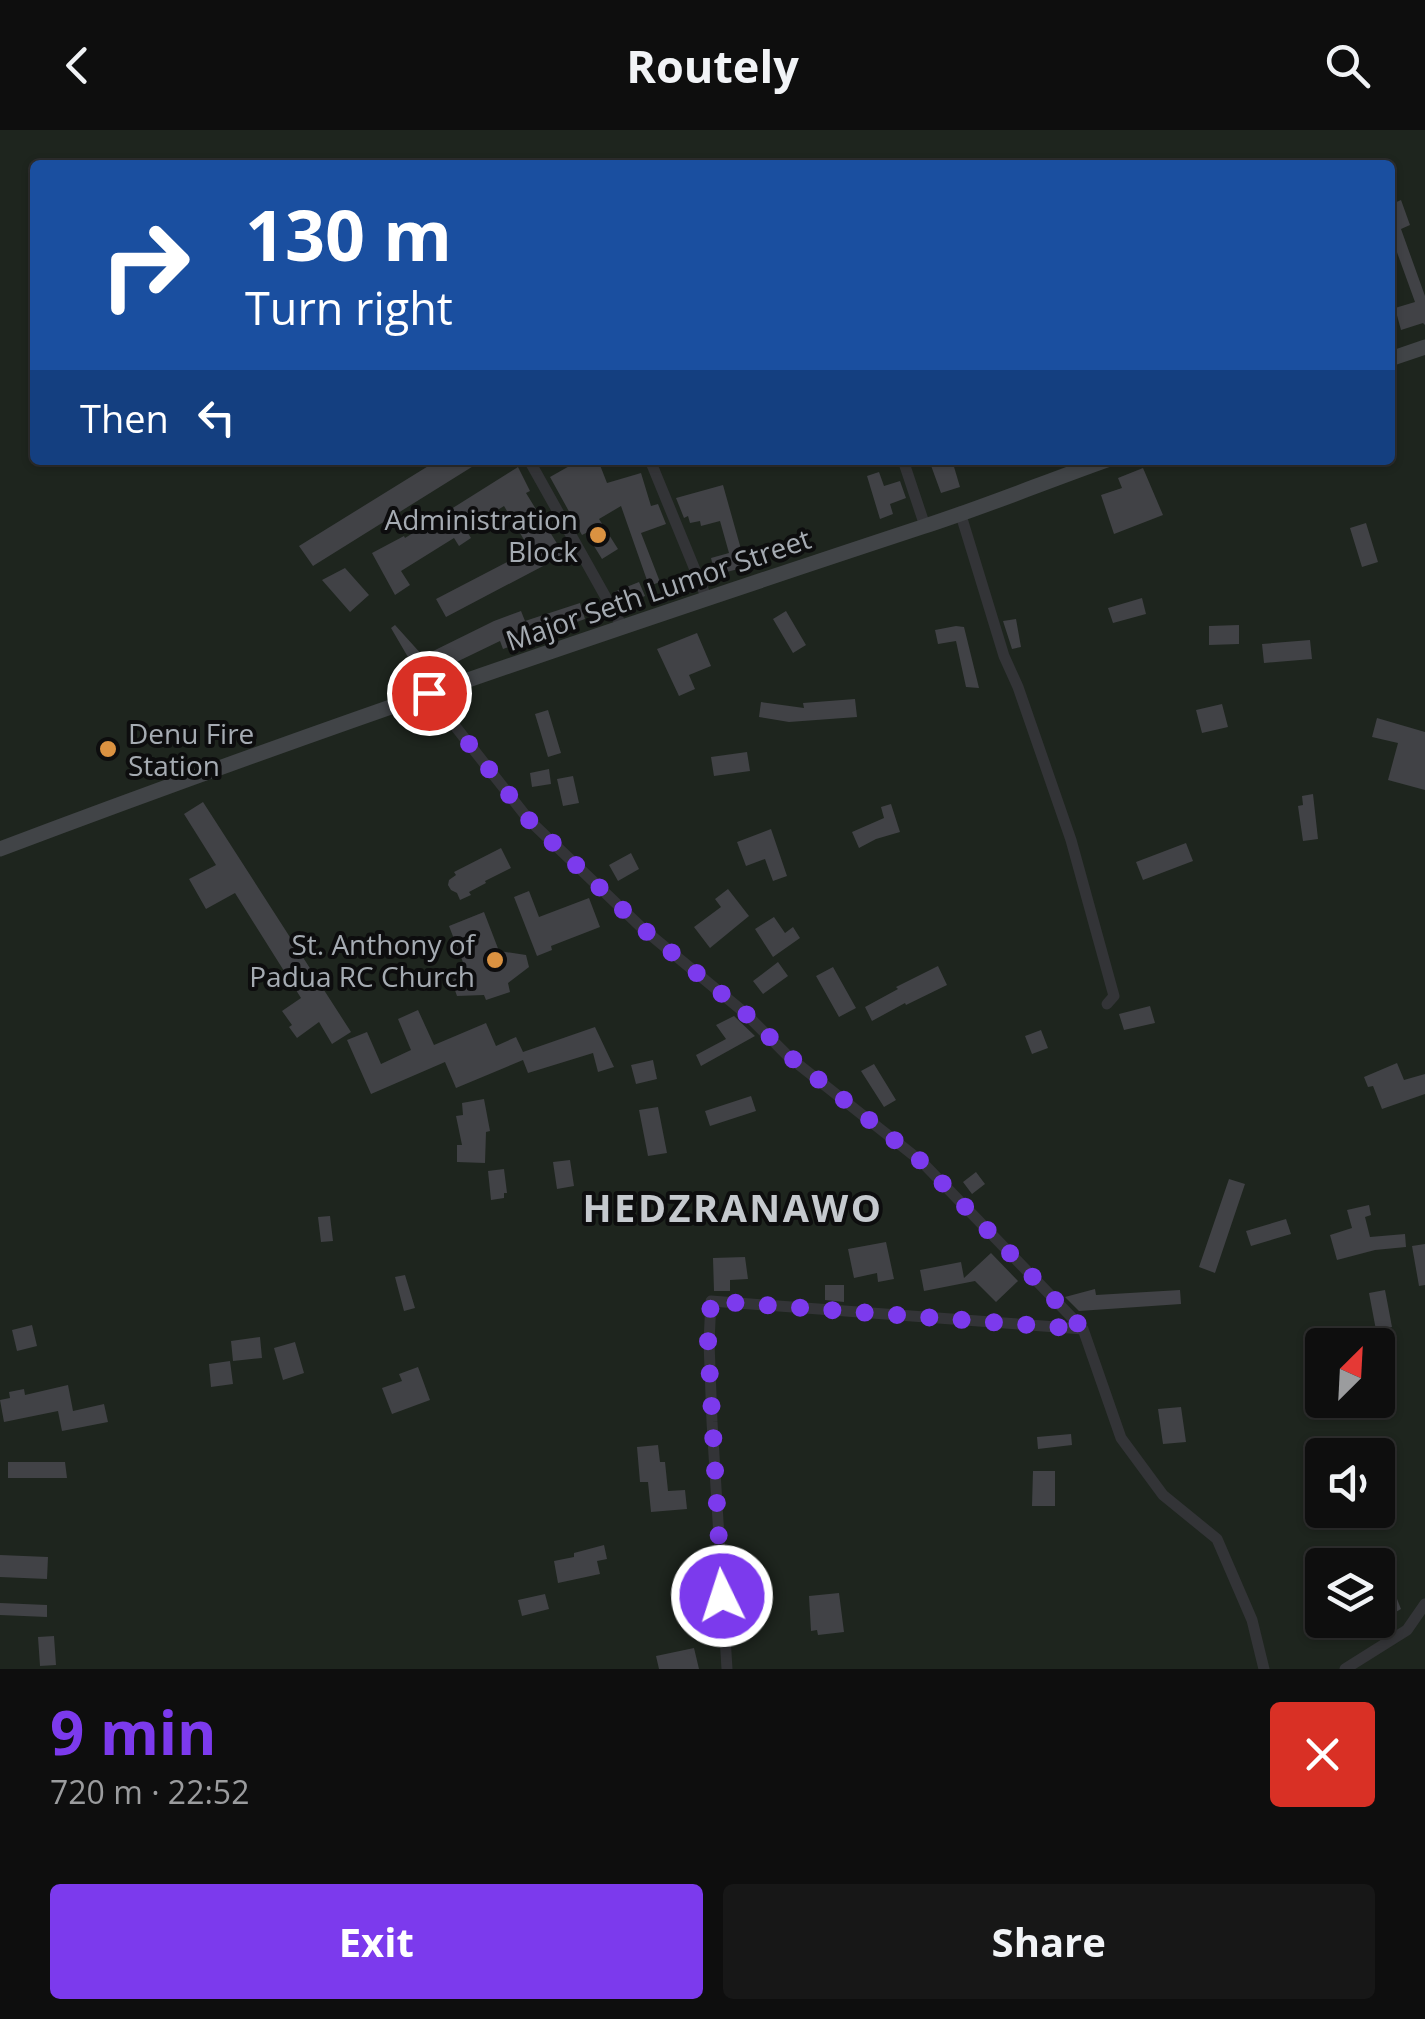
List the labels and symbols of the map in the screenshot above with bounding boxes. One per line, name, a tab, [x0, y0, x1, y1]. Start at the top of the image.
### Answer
place label: Administration Block	[385, 500, 578, 570]
street label: Major Seth Lumor Street	[500, 519, 816, 659]
marker: Administration Block	[587, 524, 609, 546]
pin	[387, 651, 472, 736]
place label: Denu Fire Station	[128, 714, 254, 784]
marker: Denu Fire Station	[97, 738, 119, 760]
place label: St. Anthony of Padua RC Church	[249, 925, 477, 995]
marker: St. Anthony of Padua RC Church	[484, 949, 506, 971]
district label: HEDZRANAWO	[583, 1181, 883, 1233]
north arrow	[1305, 1328, 1395, 1418]
position arrow	[670, 1544, 774, 1648]

